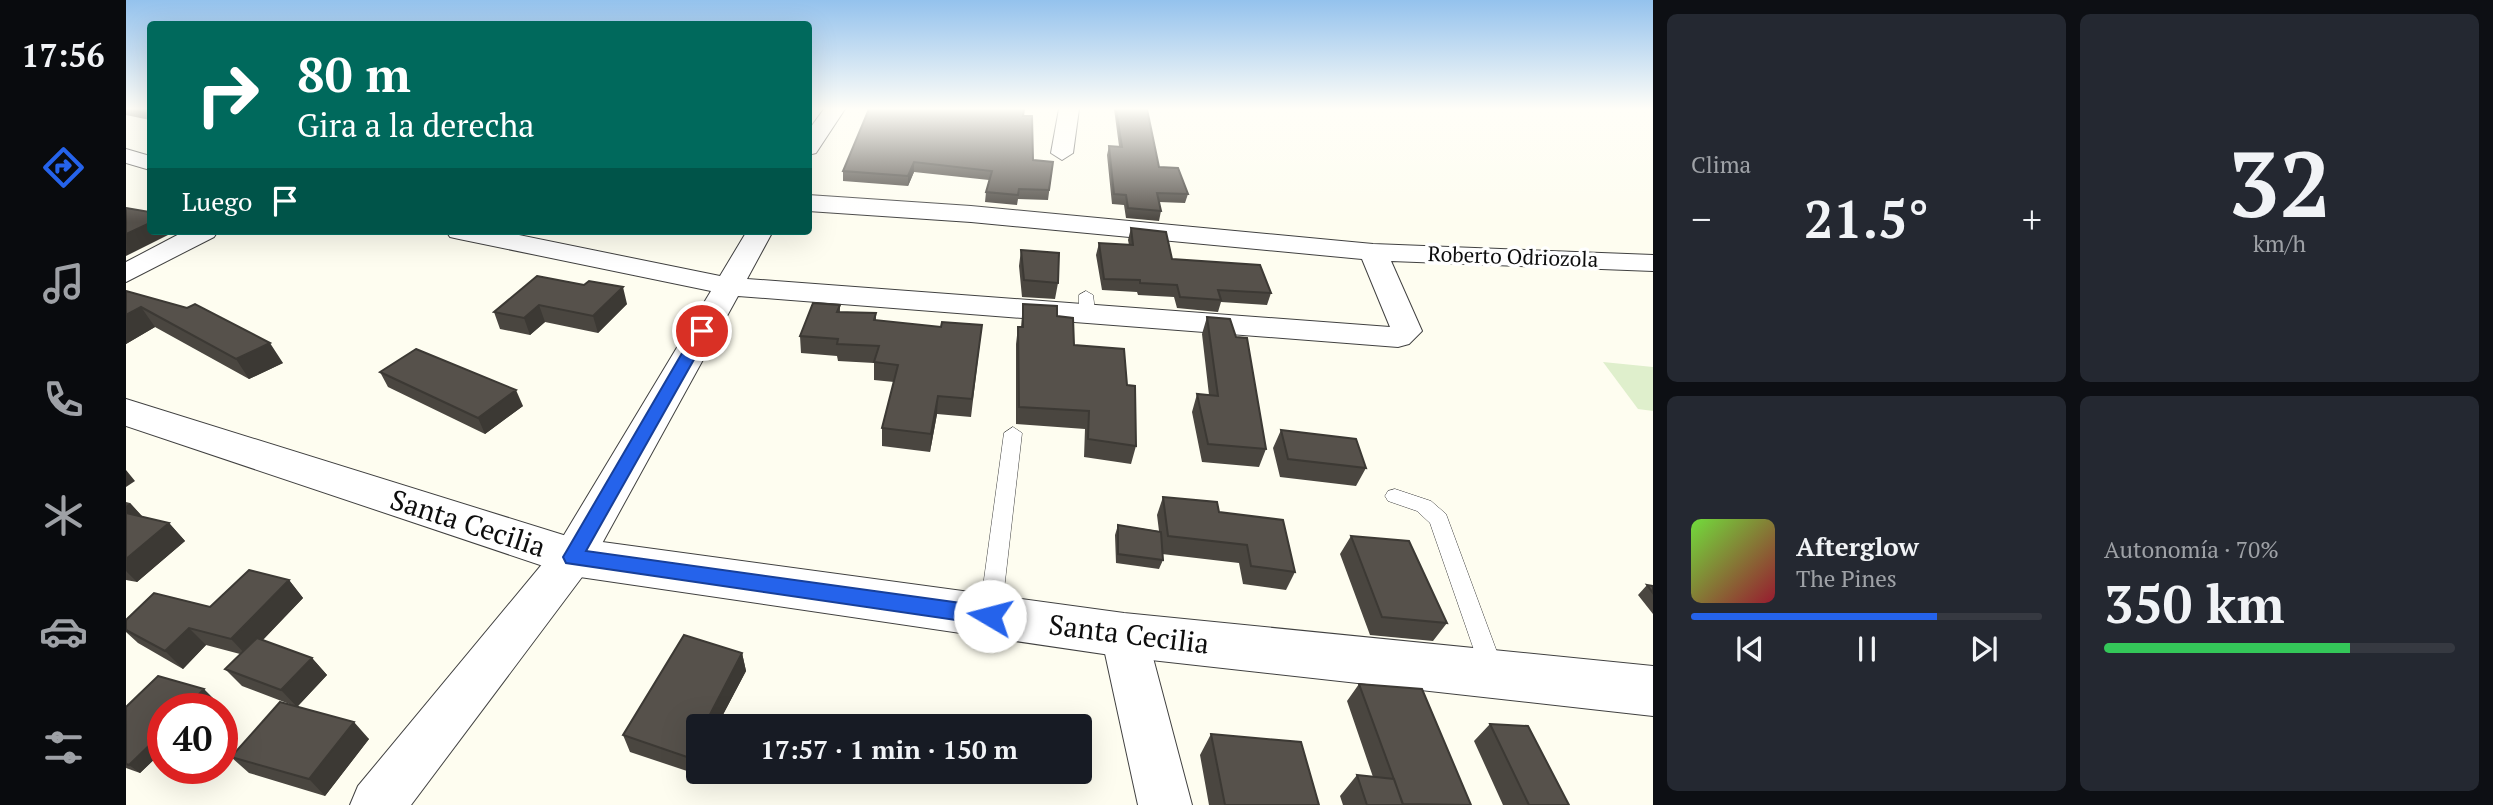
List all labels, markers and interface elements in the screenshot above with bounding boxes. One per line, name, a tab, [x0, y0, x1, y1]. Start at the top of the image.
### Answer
text: 17:56	[21, 34, 105, 76]
text: 80 m	[297, 41, 411, 106]
icon: right	[182, 49, 273, 140]
text: Gira a la derecha	[297, 104, 534, 146]
text: 32	[2228, 122, 2331, 243]
icon: directions	[39, 143, 88, 192]
text: Clima	[1691, 149, 1751, 180]
icon: arrive	[266, 182, 304, 220]
text: Luego	[182, 184, 252, 218]
text: 21.5°	[1804, 184, 1929, 253]
text: −	[1691, 194, 1711, 244]
text: +	[2022, 194, 2042, 244]
text: km/h	[2253, 228, 2306, 259]
street label: Roberto Odriozola	[1427, 239, 1599, 273]
icon: music	[39, 259, 88, 308]
pin	[672, 301, 732, 361]
icon: arrive	[683, 312, 721, 350]
icon: phone	[39, 375, 88, 424]
street label: Santa Cecilia	[386, 480, 550, 565]
icon: climate	[39, 491, 88, 540]
text: Afterglow	[1796, 529, 1919, 563]
text: Autonomía · 70%	[2104, 534, 2279, 565]
text: The Pines	[1796, 563, 1897, 594]
text: 350 km	[2104, 569, 2285, 638]
position arrow	[953, 579, 1027, 653]
street label: Santa Cecilia	[1047, 605, 1211, 662]
icon: car	[39, 607, 88, 656]
icon: previous	[1731, 630, 1769, 668]
icon: pause	[1848, 630, 1886, 668]
icon: next	[1965, 630, 2003, 668]
speed limit sign: 40	[147, 693, 238, 784]
icon: filters	[39, 723, 88, 772]
text: 17:57 · 1 min · 150 m	[760, 732, 1018, 766]

